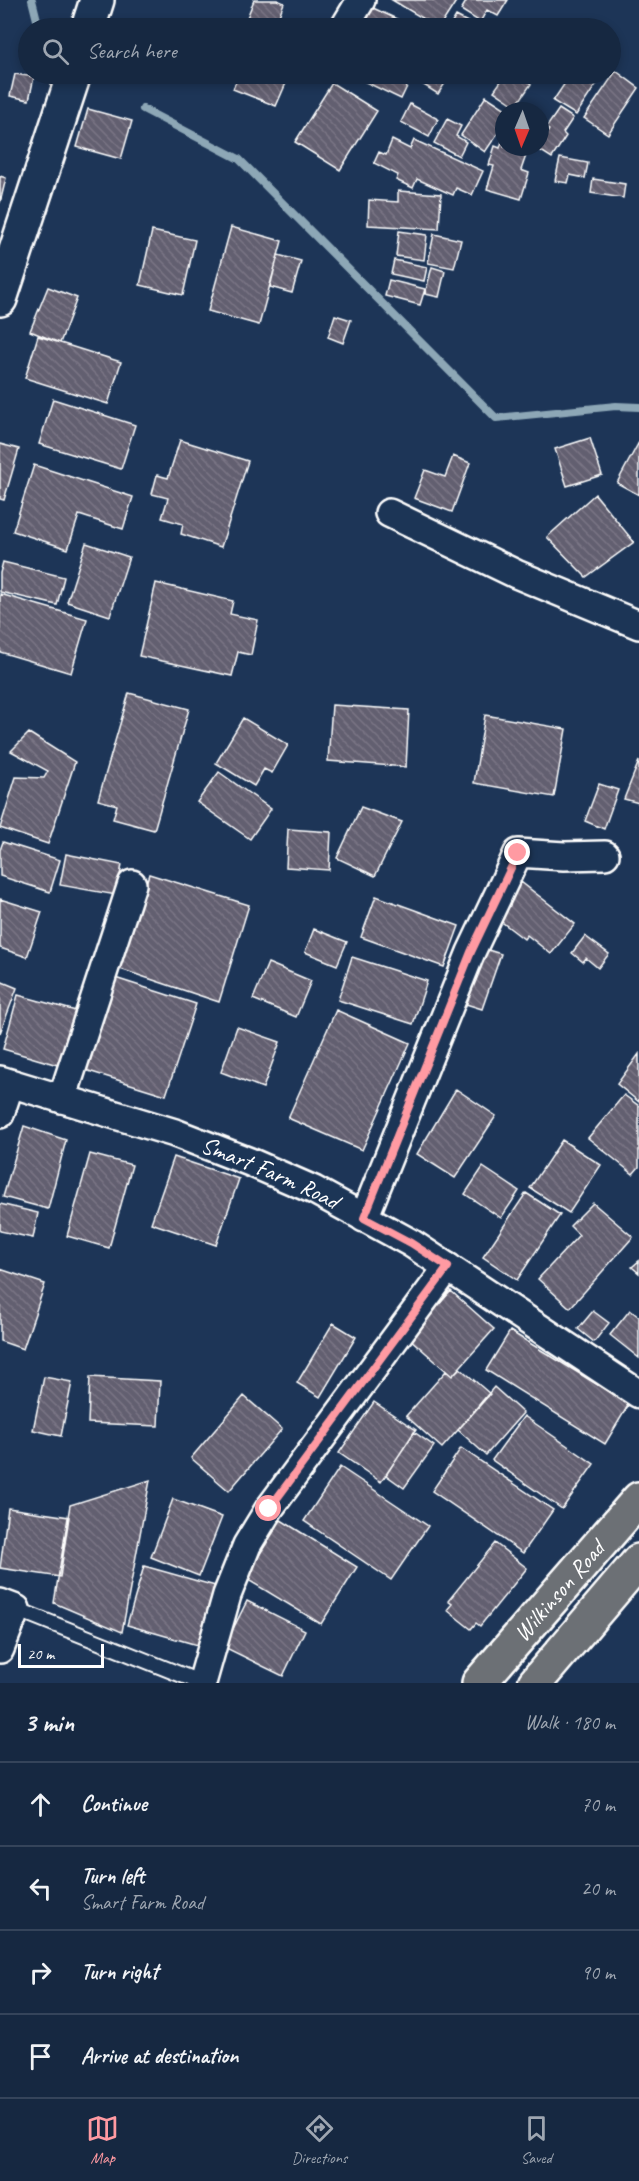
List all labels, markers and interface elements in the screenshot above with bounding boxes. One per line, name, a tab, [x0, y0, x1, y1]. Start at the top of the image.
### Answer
search box	[18, 18, 621, 84]
icon: search	[39, 35, 72, 68]
text: Search here	[87, 37, 177, 65]
north arrow	[495, 102, 549, 156]
route end	[504, 839, 530, 865]
street label: Smart Farm Road	[197, 1130, 348, 1218]
route start	[255, 1495, 281, 1521]
street label: Wilkinson Road	[507, 1532, 613, 1648]
scale bar	[18, 1641, 104, 1668]
text: 20 m	[27, 1644, 54, 1664]
text: 3 min	[24, 1706, 74, 1739]
text: Walk · 180 m	[525, 1710, 615, 1735]
icon: ahead	[24, 1788, 57, 1821]
text: Continue	[81, 1790, 147, 1818]
text: 70 m	[581, 1792, 615, 1817]
text: Turn left	[81, 1862, 145, 1890]
icon: left	[24, 1872, 57, 1905]
text: 20 m	[581, 1876, 615, 1901]
text: Smart Farm Road	[81, 1890, 204, 1915]
icon: right	[24, 1956, 57, 1989]
text: Turn right	[81, 1958, 158, 1986]
text: 90 m	[581, 1960, 615, 1985]
icon: arrive	[24, 2040, 57, 2073]
text: Arrive at destination	[81, 2042, 238, 2070]
tab: Map	[86, 2112, 119, 2168]
tab: Directions	[292, 2112, 347, 2168]
tab: Saved	[520, 2112, 553, 2168]

